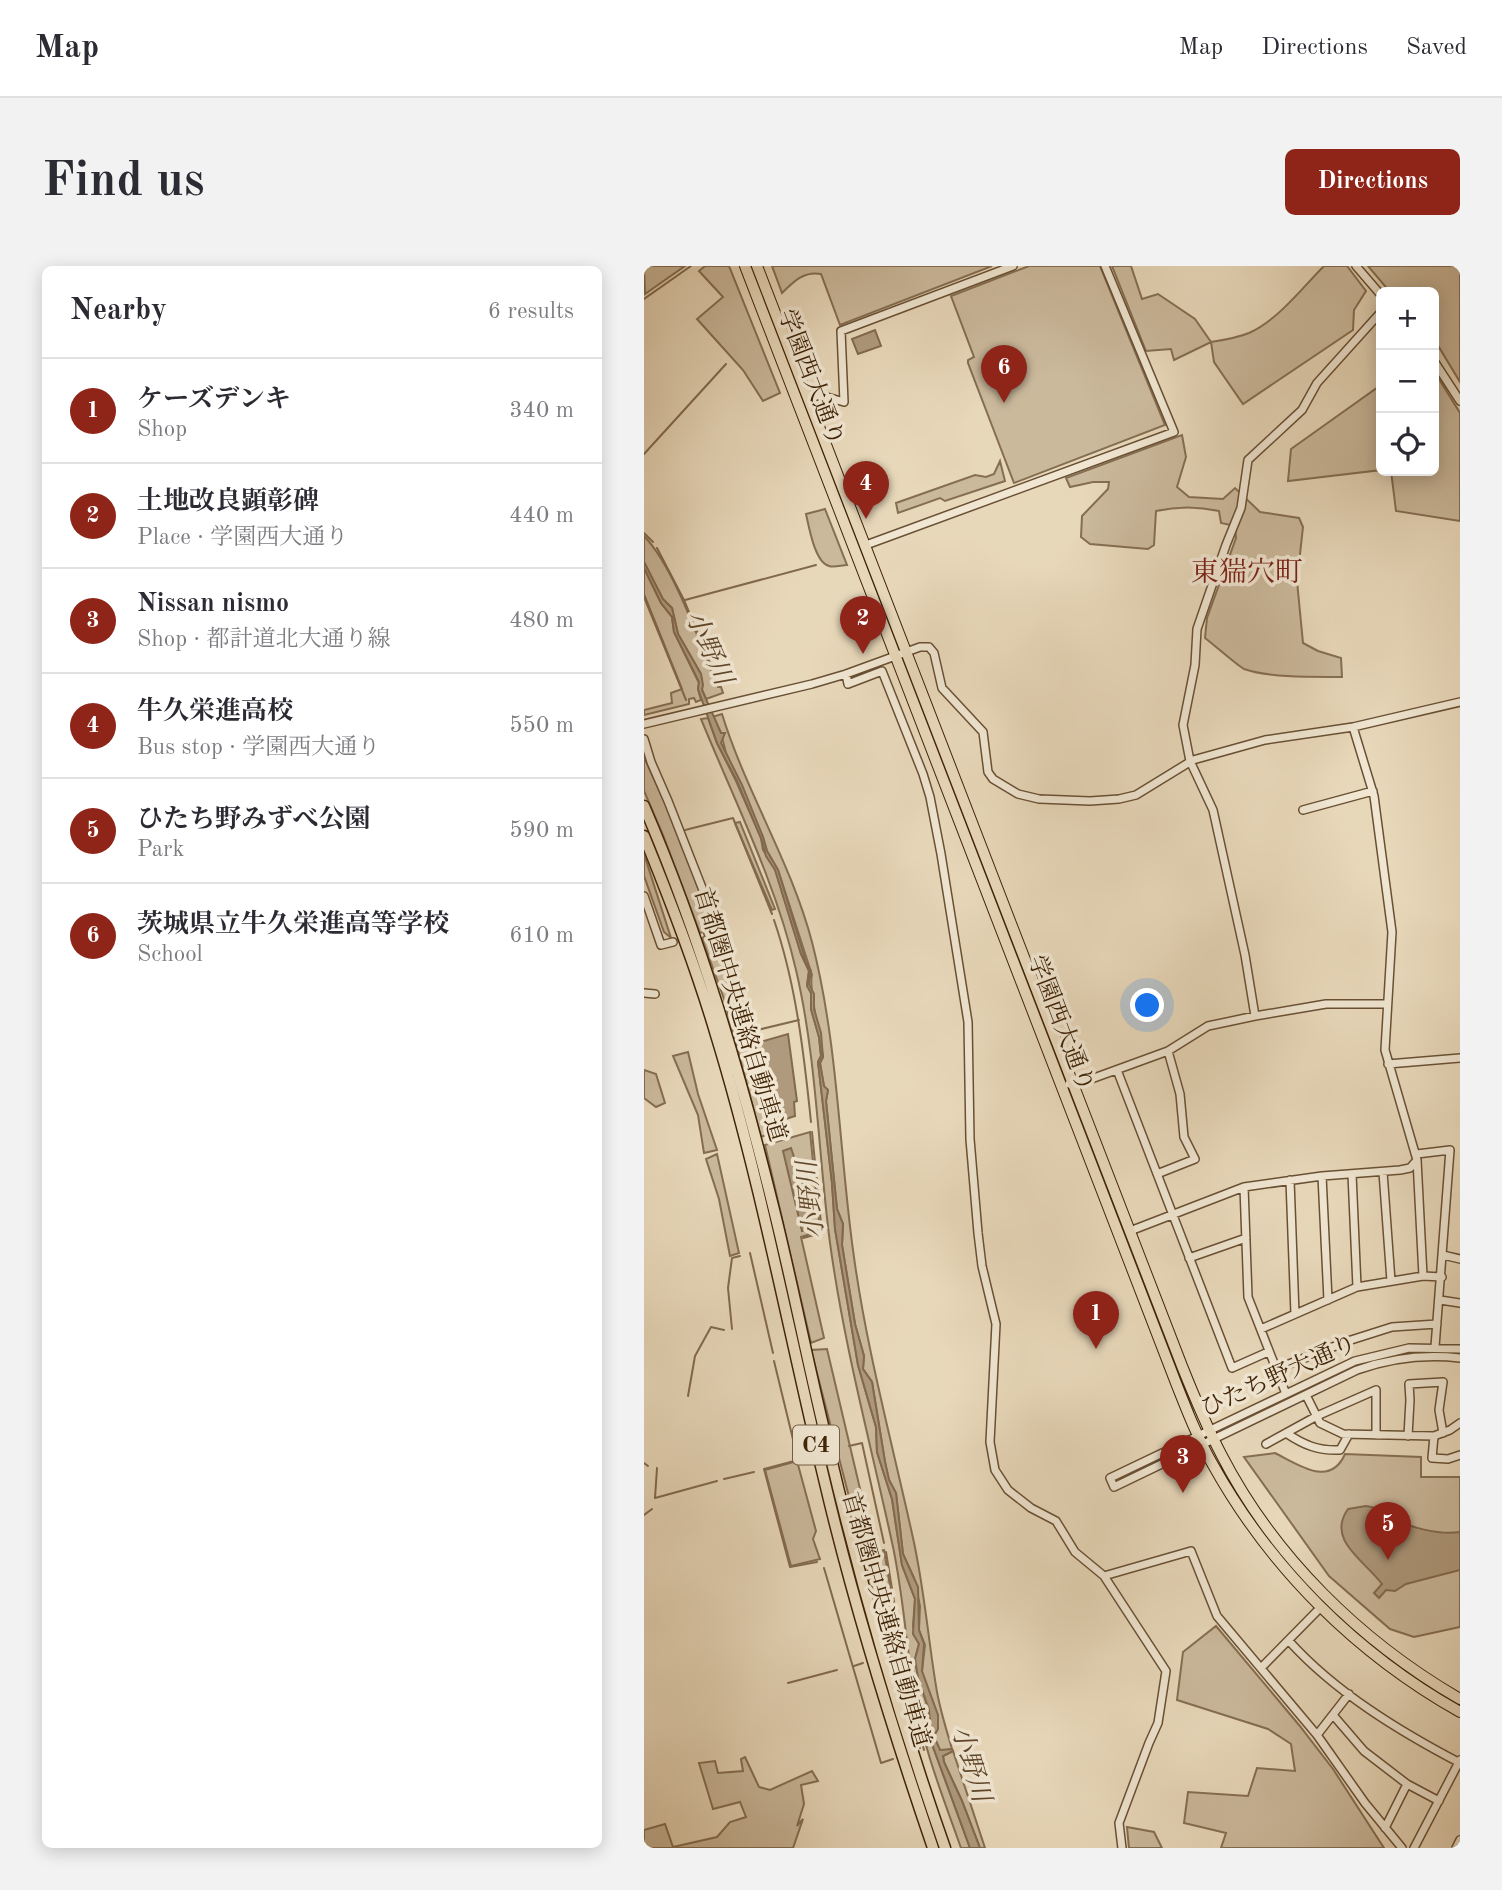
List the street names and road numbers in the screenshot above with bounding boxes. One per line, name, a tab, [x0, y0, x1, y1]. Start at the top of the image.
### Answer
street label: 学園西大通り	[773, 305, 850, 450]
street label: 首都圏中央連絡自動車道	[689, 884, 792, 1145]
street label: 学園西大通り	[1023, 951, 1100, 1096]
street label: ひたち野大通り	[1196, 1329, 1361, 1422]
road number: C4	[793, 1426, 839, 1464]
street label: 首都圏中央連絡自動車道	[837, 1489, 936, 1750]

